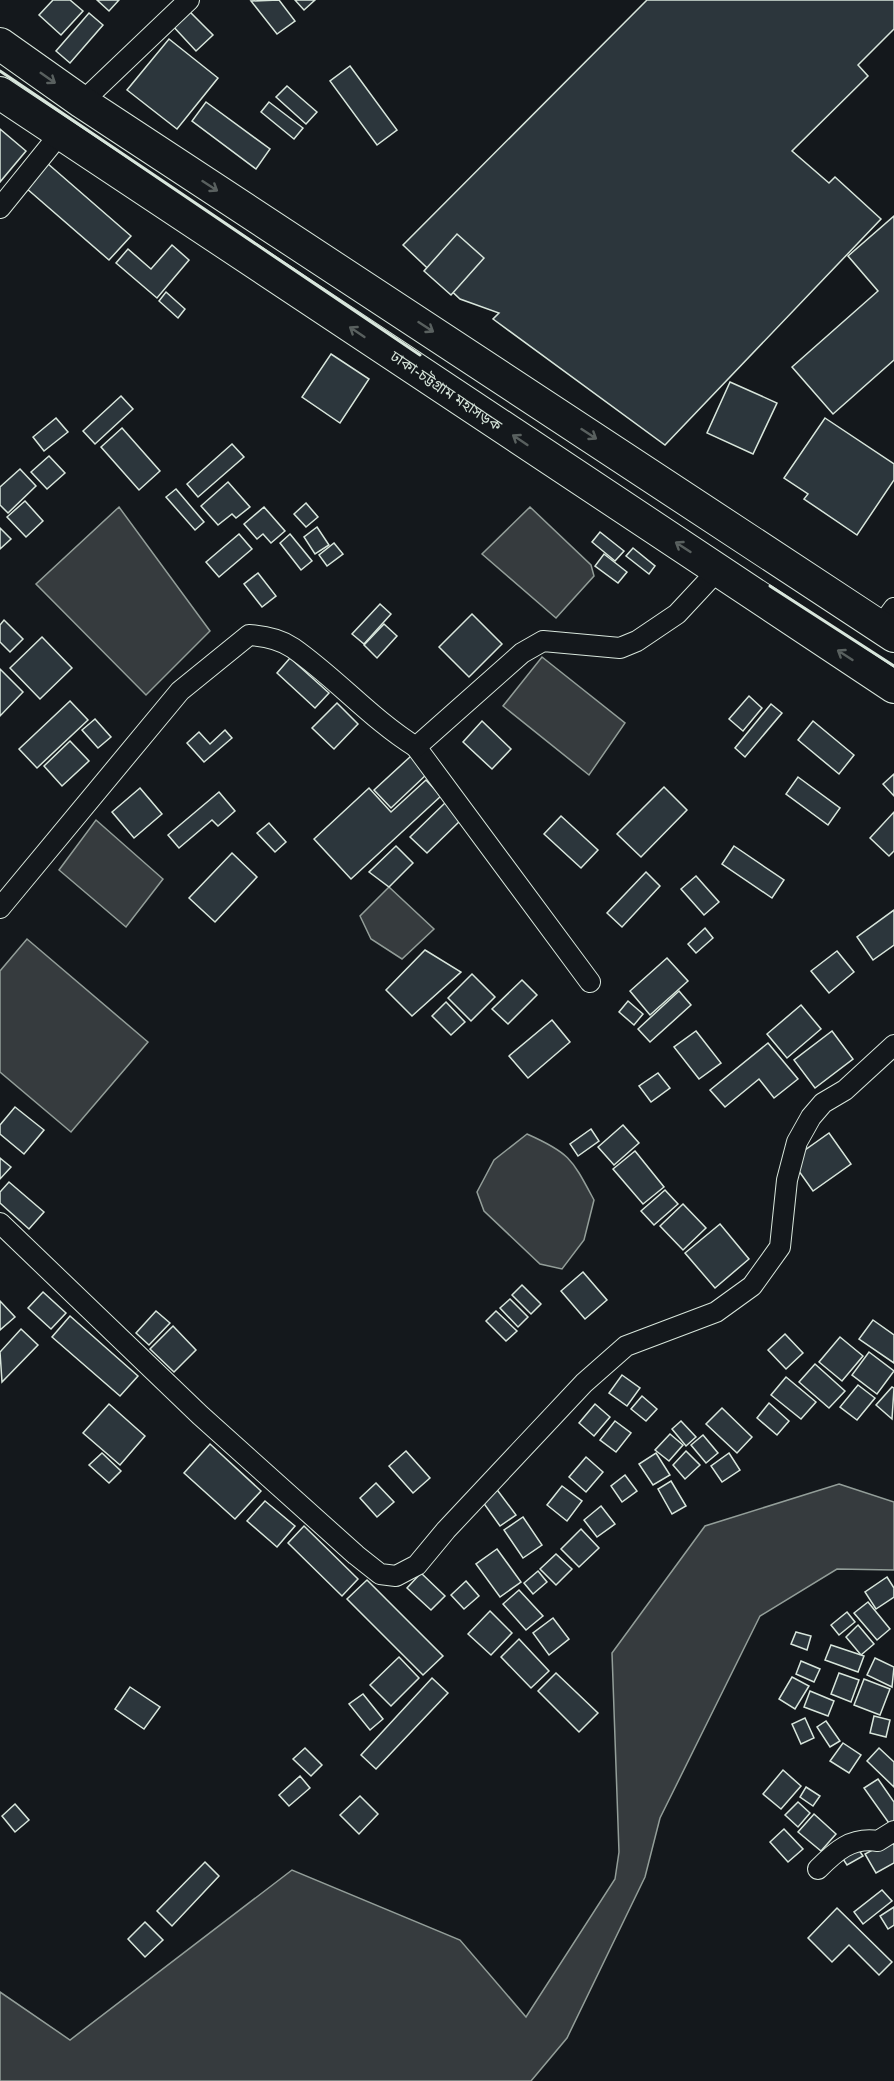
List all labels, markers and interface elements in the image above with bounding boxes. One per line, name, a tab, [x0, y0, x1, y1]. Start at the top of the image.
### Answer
one-way arrow	[39, 72, 55, 84]
one-way arrow	[201, 180, 218, 192]
one-way arrow	[417, 321, 434, 334]
one-way arrow	[350, 326, 366, 338]
street label: ঢাকা-চট্টগ্রাম মহাসড়ক	[386, 347, 506, 435]
one-way arrow	[580, 428, 597, 441]
one-way arrow	[512, 433, 529, 445]
one-way arrow	[675, 541, 691, 553]
one-way arrow	[837, 648, 854, 660]

